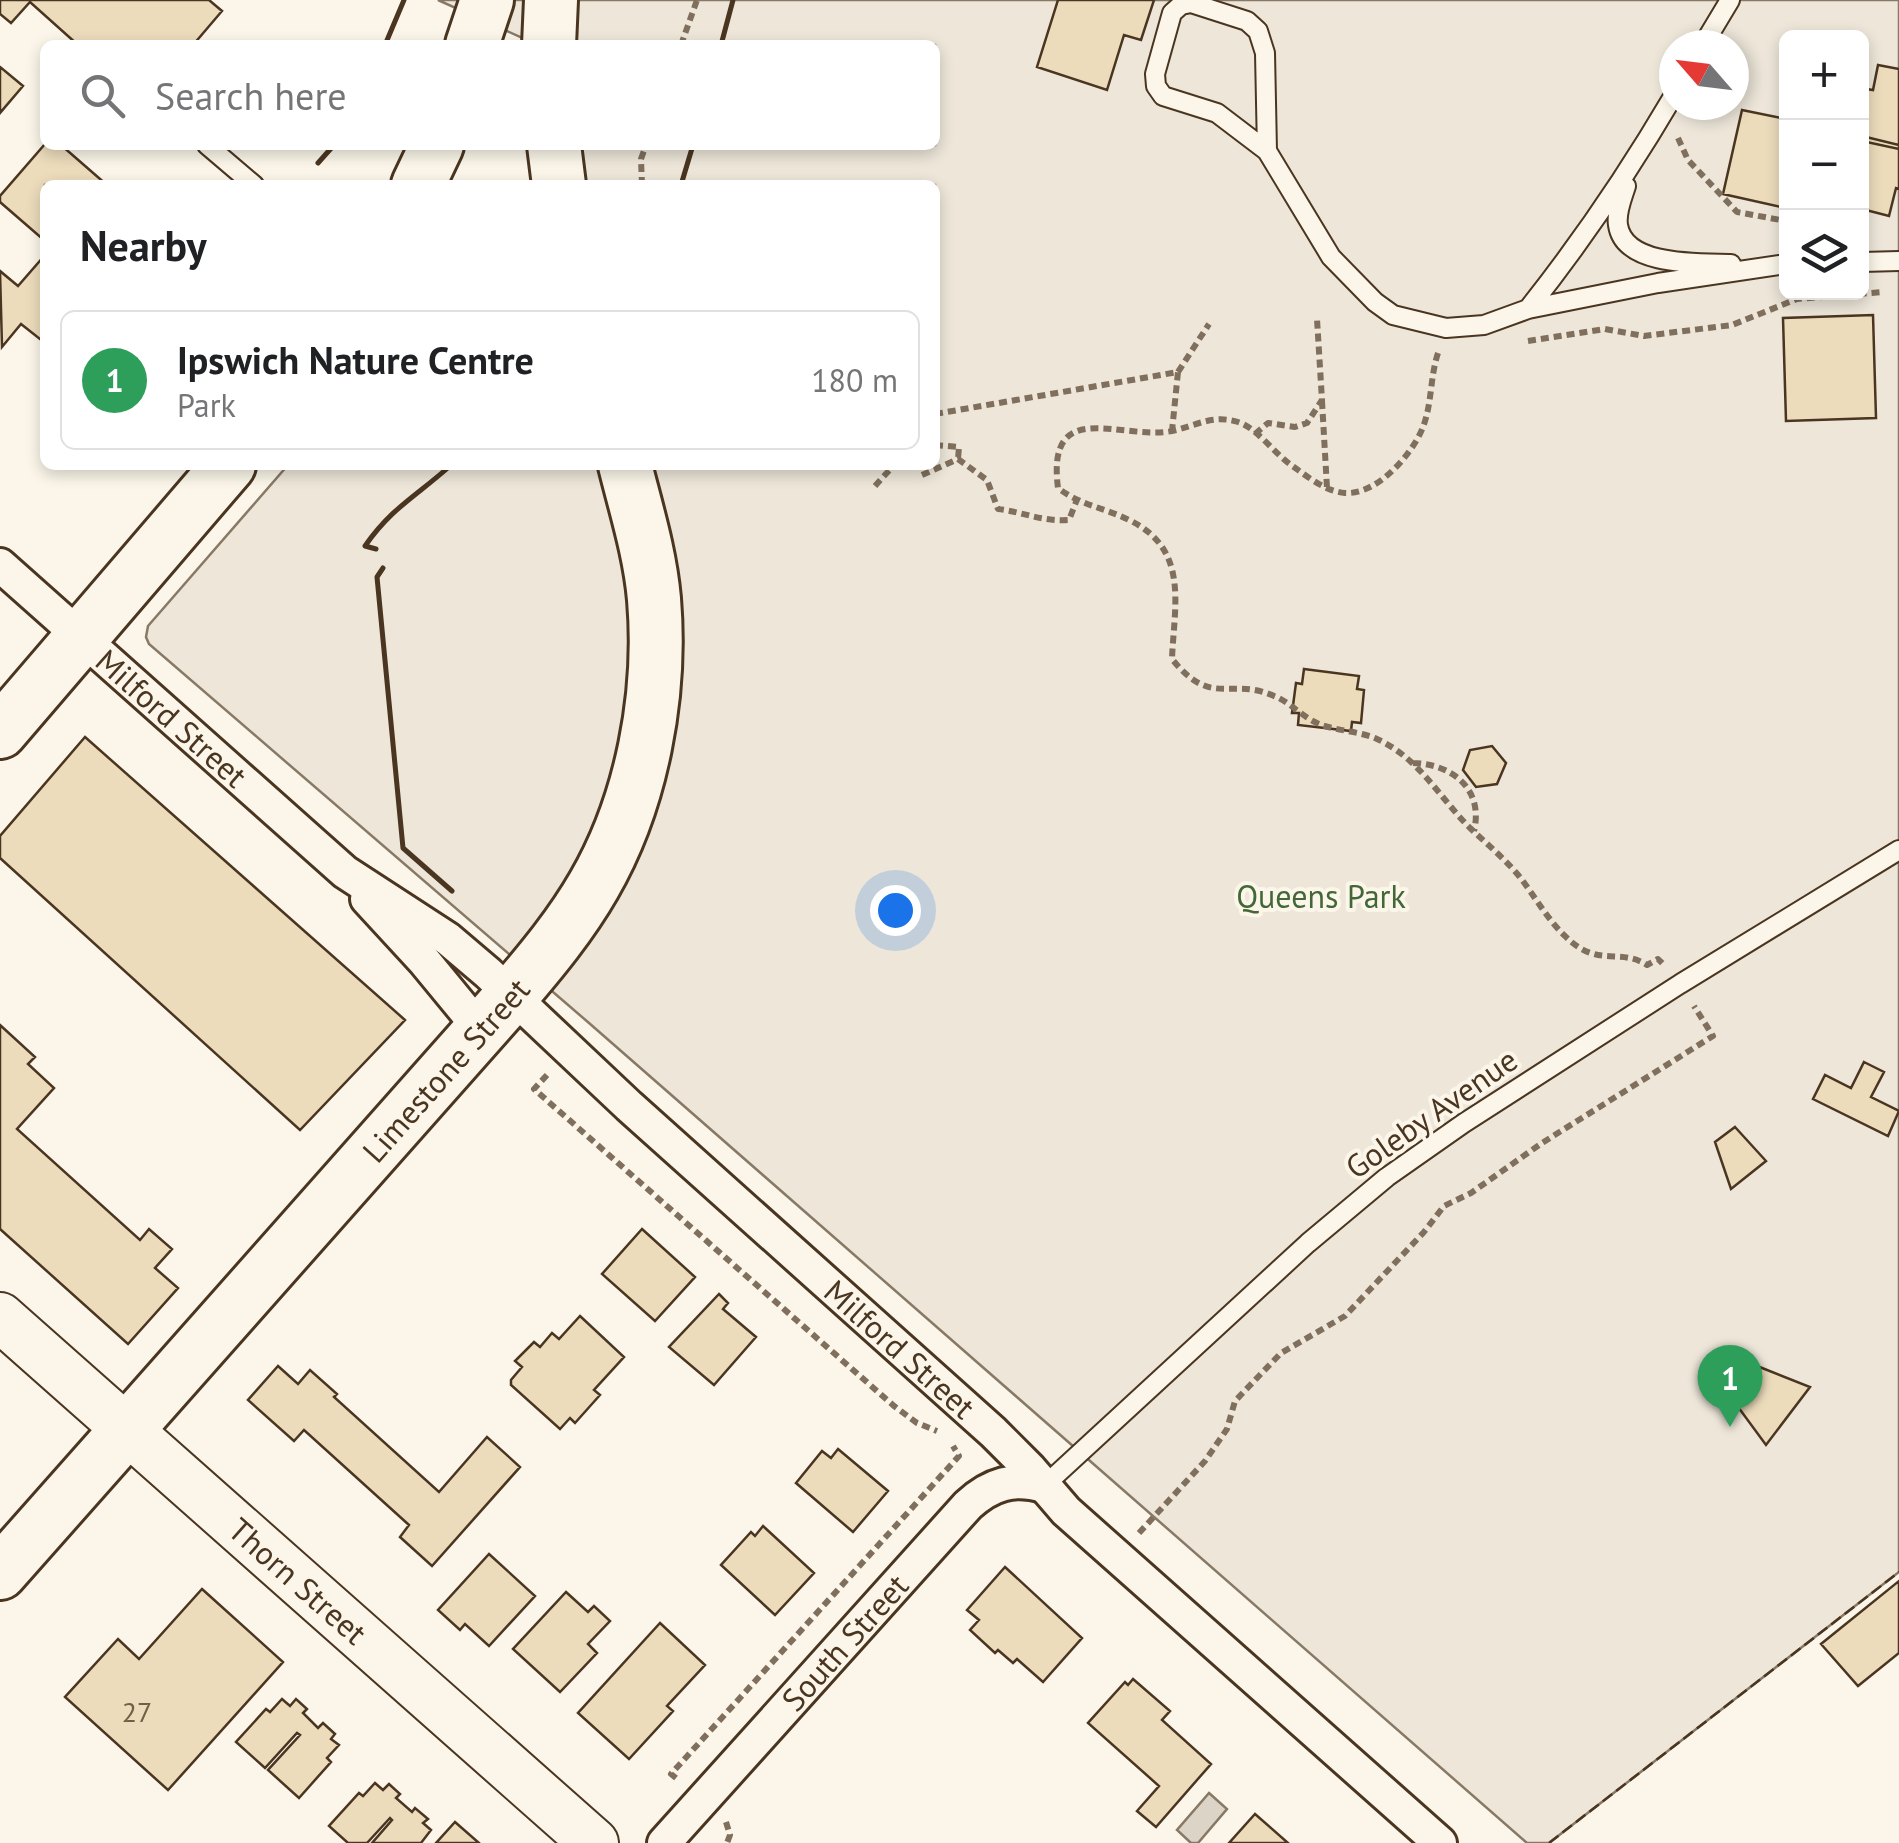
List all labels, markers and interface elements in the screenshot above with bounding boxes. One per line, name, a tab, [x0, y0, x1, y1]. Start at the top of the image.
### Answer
north arrow	[1659, 30, 1749, 120]
map controls	[1779, 30, 1869, 300]
button: +	[1779, 30, 1869, 120]
search box	[40, 40, 940, 150]
icon: search	[75, 68, 130, 123]
text: Search here	[155, 71, 347, 120]
button: −	[1779, 120, 1869, 210]
button: layers	[1779, 210, 1869, 300]
text: Nearby	[80, 218, 207, 273]
text: Ipswich Nature Centre	[177, 335, 534, 384]
text: 1	[105, 359, 124, 401]
text: 180 m	[811, 359, 898, 401]
text: Park	[177, 384, 236, 426]
street label: Milford Street	[87, 639, 256, 796]
park label: Queens Park	[1236, 875, 1407, 917]
your location	[870, 885, 921, 936]
street label: Limestone Street	[353, 969, 539, 1171]
street label: Goleby Avenue	[1337, 1038, 1525, 1188]
street label: Milford Street	[816, 1270, 985, 1428]
pin: 1	[1698, 1344, 1762, 1427]
street label: Thorn Street	[220, 1508, 376, 1653]
street label: South Street	[772, 1565, 917, 1720]
house number: 27	[122, 1693, 152, 1730]

